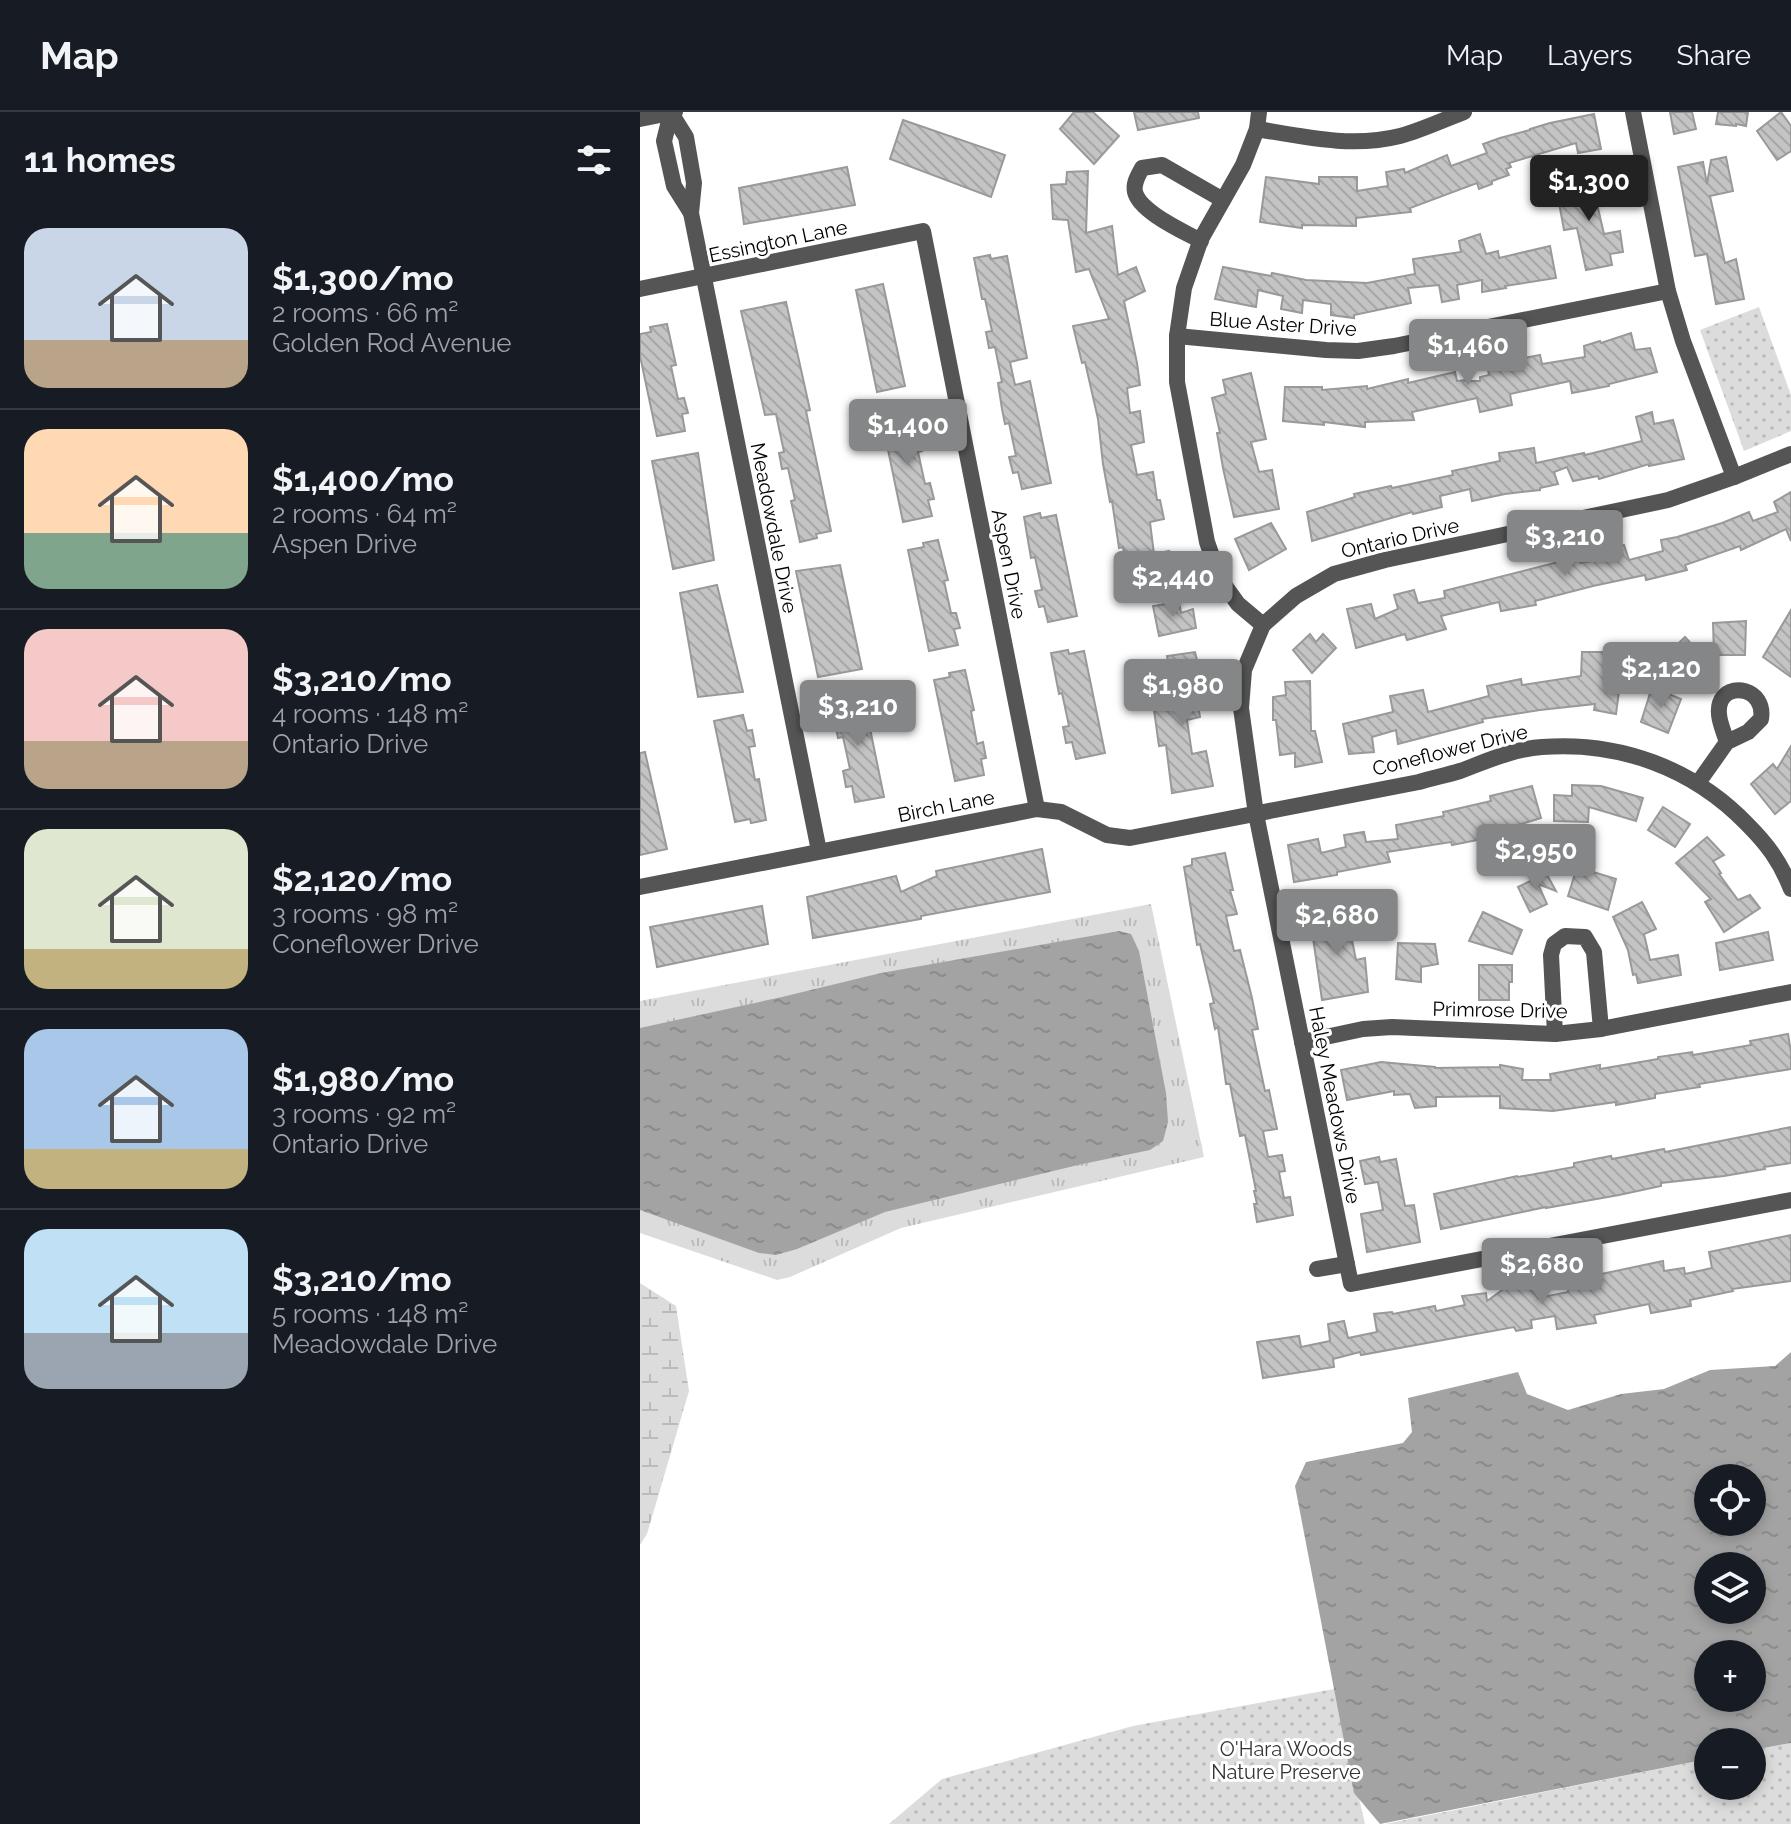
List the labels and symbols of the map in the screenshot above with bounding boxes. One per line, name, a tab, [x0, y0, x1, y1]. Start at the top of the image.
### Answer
pin: $1,300	[1524, 155, 1654, 223]
street label: Essington Lane	[707, 215, 850, 267]
street label: Blue Aster Drive	[1209, 307, 1358, 341]
pin: $1,460	[1403, 319, 1533, 387]
pin: $1,400	[843, 399, 973, 467]
street label: Meadowdale Drive	[746, 441, 802, 616]
street label: Aspen Drive	[987, 507, 1031, 621]
pin: $3,210	[1500, 510, 1630, 578]
street label: Ontario Drive	[1339, 513, 1462, 563]
pin: $2,440	[1108, 551, 1238, 619]
pin: $2,120	[1596, 642, 1726, 710]
pin: $1,980	[1118, 659, 1248, 727]
pin: $3,210	[793, 680, 923, 748]
street label: Coneflower Drive	[1370, 719, 1530, 781]
street label: Birch Lane	[896, 785, 997, 827]
pin: $2,950	[1471, 824, 1601, 892]
pin: $2,680	[1272, 889, 1402, 957]
street label: Primrose Drive	[1432, 997, 1568, 1023]
street label: Haley Meadows Drive	[1304, 1004, 1366, 1206]
pin: $2,680	[1477, 1238, 1607, 1306]
park label: O'Hara Woods Nature Preserve	[1211, 1737, 1361, 1784]

